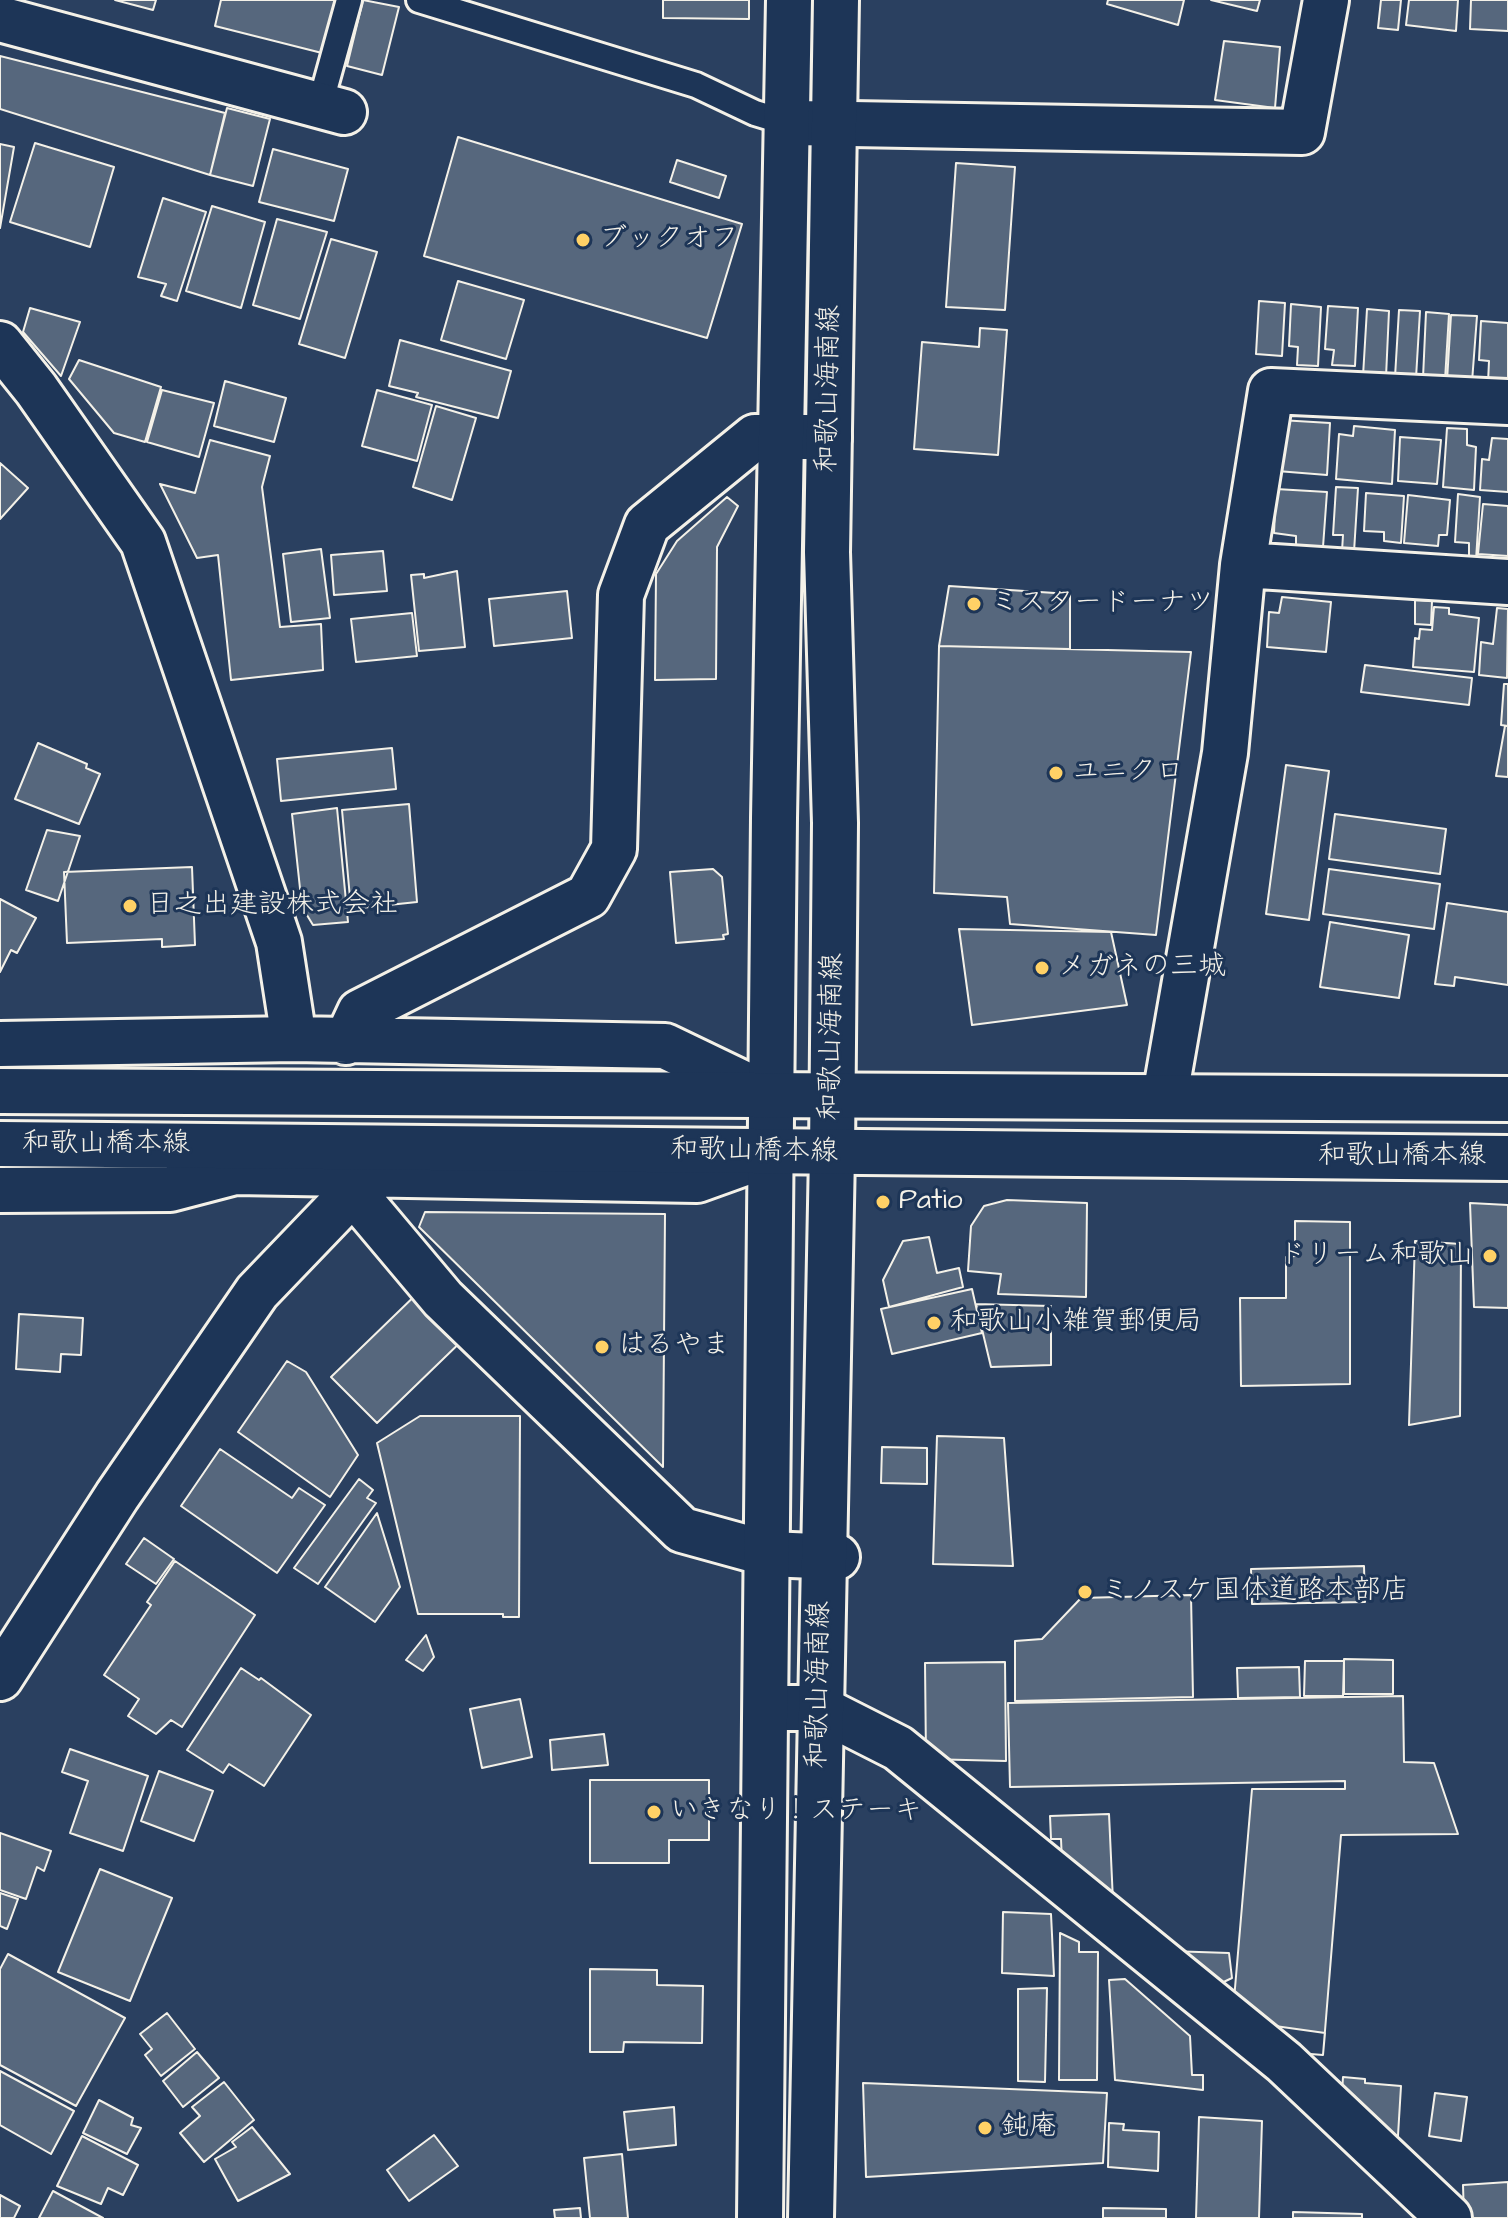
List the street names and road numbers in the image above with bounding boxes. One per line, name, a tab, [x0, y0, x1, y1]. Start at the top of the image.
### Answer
street label: 和歌山海南線	[812, 305, 848, 473]
street label: 和歌山海南線	[815, 953, 851, 1121]
street label: 和歌山橋本線	[22, 1128, 190, 1162]
street label: 和歌山橋本線	[670, 1134, 838, 1170]
street label: 和歌山橋本線	[1318, 1140, 1486, 1174]
street label: 和歌山海南線	[802, 1601, 838, 1769]

